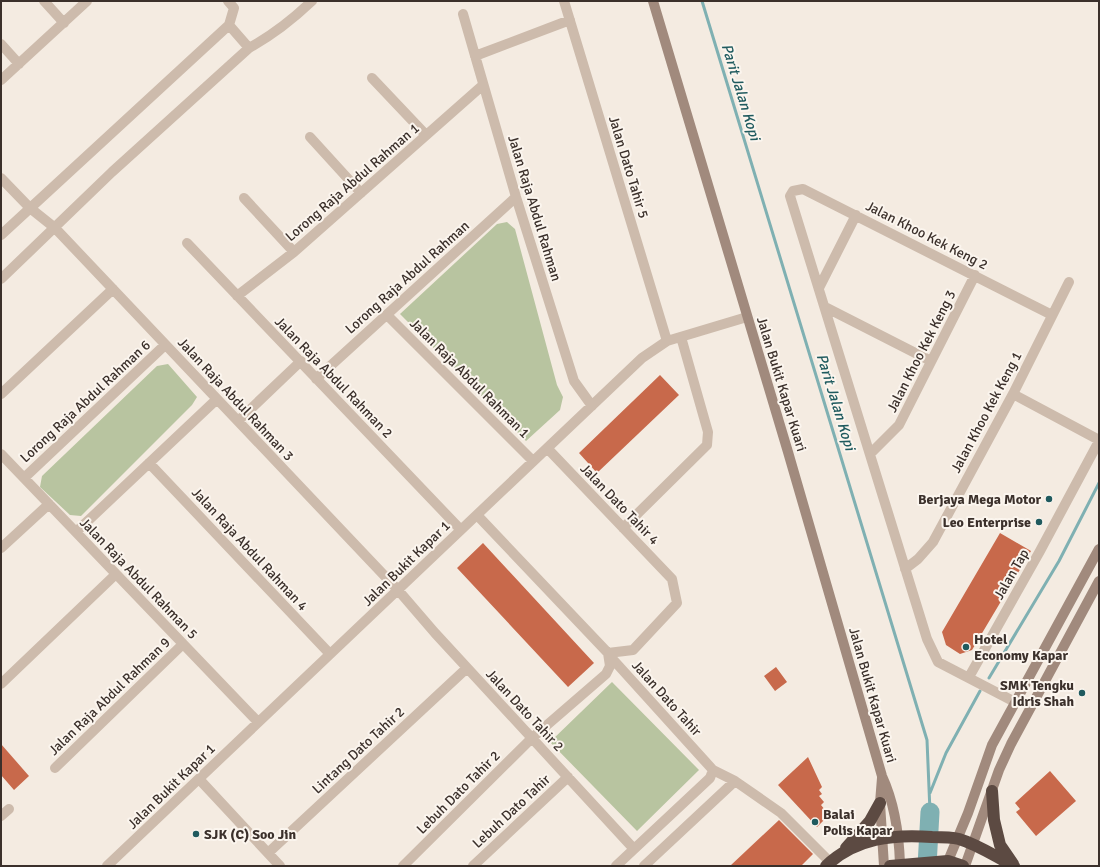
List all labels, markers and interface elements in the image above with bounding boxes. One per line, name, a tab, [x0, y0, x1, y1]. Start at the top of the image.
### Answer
water label: Parit Jalan Kopi	[718, 42, 765, 144]
street label: Jalan Dato Tahir 5	[605, 114, 652, 220]
street label: Lorong Raja Abdul Rahman 1	[282, 120, 423, 245]
street label: Jalan Raja Abdul Rahman	[504, 133, 565, 283]
street label: Jalan Khoo Kek Keng 2	[863, 197, 991, 274]
street label: Lorong Raja Abdul Rahman	[342, 217, 473, 338]
street label: Jalan Khoo Kek Keng 3	[883, 287, 960, 415]
street label: Jalan Raja Abdul Rahman 2	[271, 313, 396, 442]
street label: Jalan Raja Abdul Rahman 1	[406, 315, 533, 442]
street label: Jalan Bukit Kapar Kuari	[753, 315, 810, 454]
street label: Jalan Raja Abdul Rahman 3	[174, 334, 297, 464]
street label: Lorong Raja Abdul Rahman 6	[17, 337, 154, 466]
street label: Jalan Khoo Kek Keng 1	[947, 349, 1026, 476]
water label: Parit Jalan Kopi	[813, 352, 860, 454]
street label: Jalan Dato Tahir 4	[577, 460, 663, 549]
street label: Jalan Raja Abdul Rahman 4	[188, 484, 311, 615]
place label: Berjaya Mega Motor	[918, 491, 1041, 508]
marker: Berjaya Mega Motor	[1044, 494, 1054, 504]
street label: Jalan Raja Abdul Rahman 5	[76, 514, 201, 643]
place label: Leo Enterprise	[942, 514, 1031, 531]
street label: Jalan Bukit Kapar 1	[359, 517, 454, 610]
marker: Leo Enterprise	[1034, 517, 1044, 527]
street label: Jalan Tap	[990, 546, 1033, 602]
street label: Jalan Bukit Kapar Kuari	[845, 626, 900, 765]
place label: Hotel Economy Kapar	[974, 631, 1068, 664]
street label: Jalan Raja Abdul Rahman 9	[45, 634, 174, 759]
marker: Hotel Economy Kapar	[961, 642, 971, 652]
street label: Jalan Dato Tahir	[628, 657, 705, 740]
street label: Jalan Dato Tahir 2	[482, 666, 567, 755]
place label: SMK Tengku Idris Shah	[1000, 677, 1074, 710]
marker: SMK Tengku Idris Shah	[1077, 688, 1087, 698]
street label: Lintang Dato Tahir 2	[309, 703, 408, 797]
street label: Jalan Bukit Kapar 1	[124, 740, 219, 833]
street label: Lebuh Dato Tahir 2	[413, 747, 504, 838]
street label: Lebuh Dato Tahir	[469, 770, 554, 852]
place label: Balai Polis Kapar	[823, 806, 892, 839]
marker: Balai Polis Kapar	[810, 817, 820, 827]
place label: SJK (C) Soo Jin	[204, 826, 297, 843]
marker: SJK (C) Soo Jin	[191, 829, 201, 839]

